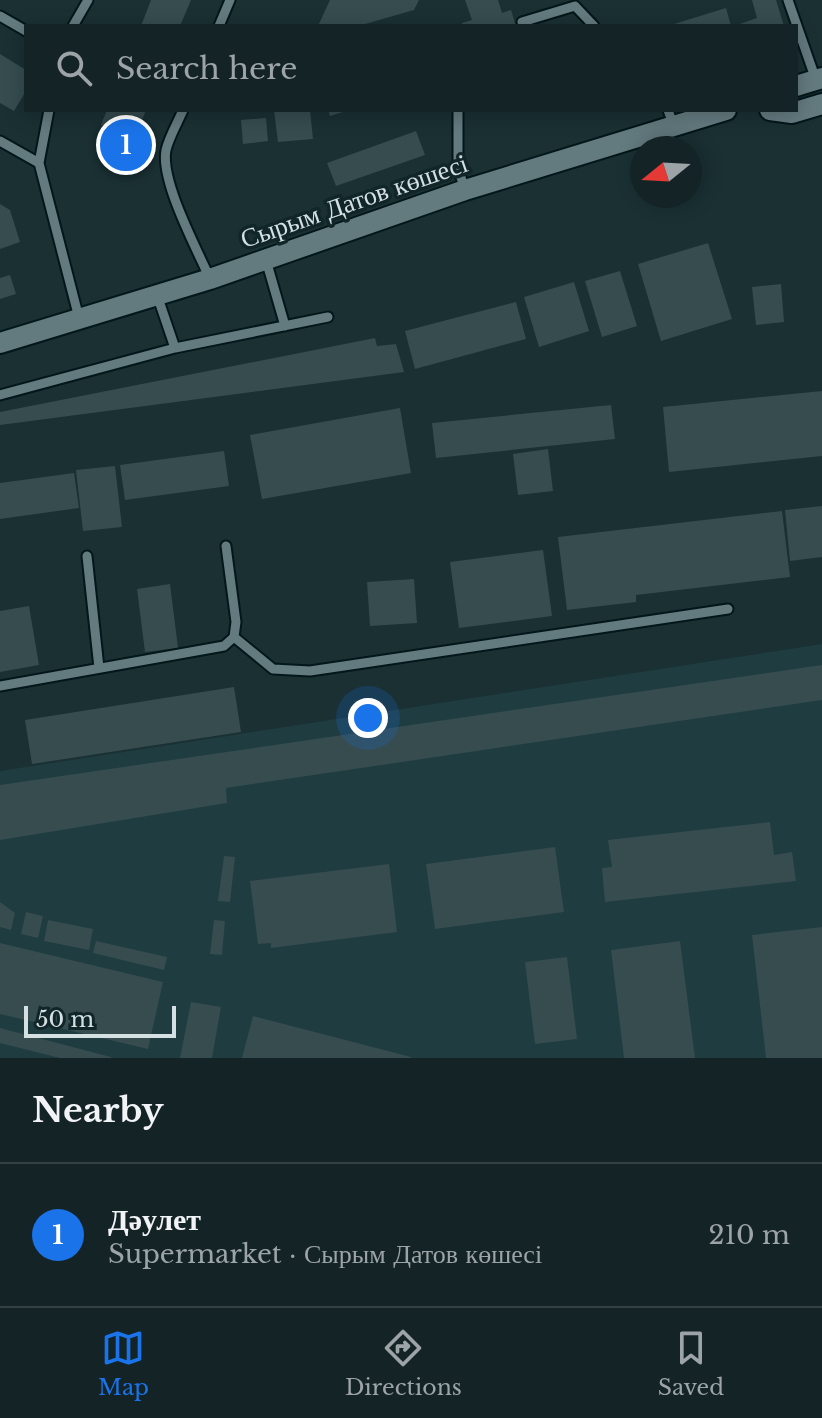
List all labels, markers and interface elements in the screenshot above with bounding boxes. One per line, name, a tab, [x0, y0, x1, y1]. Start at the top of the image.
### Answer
search box	[24, 24, 798, 112]
icon: search	[52, 46, 96, 90]
text: Search here	[116, 50, 297, 87]
pin: 1	[100, 115, 152, 175]
north arrow	[630, 136, 702, 208]
street label: Сырым Датов көшесі	[236, 147, 472, 255]
your location	[348, 698, 388, 738]
scale bar	[24, 1002, 176, 1038]
text: 50 m	[36, 1006, 94, 1033]
text: Nearby	[32, 1089, 164, 1131]
text: Дәулет	[108, 1201, 201, 1238]
text: 1	[52, 1219, 64, 1251]
text: 210 m	[708, 1219, 790, 1251]
text: Supermarket · Сырым Датов көшесі	[108, 1238, 542, 1270]
tab: Map	[98, 1326, 149, 1401]
tab: Directions	[345, 1326, 462, 1401]
tab: Saved	[658, 1326, 724, 1401]

